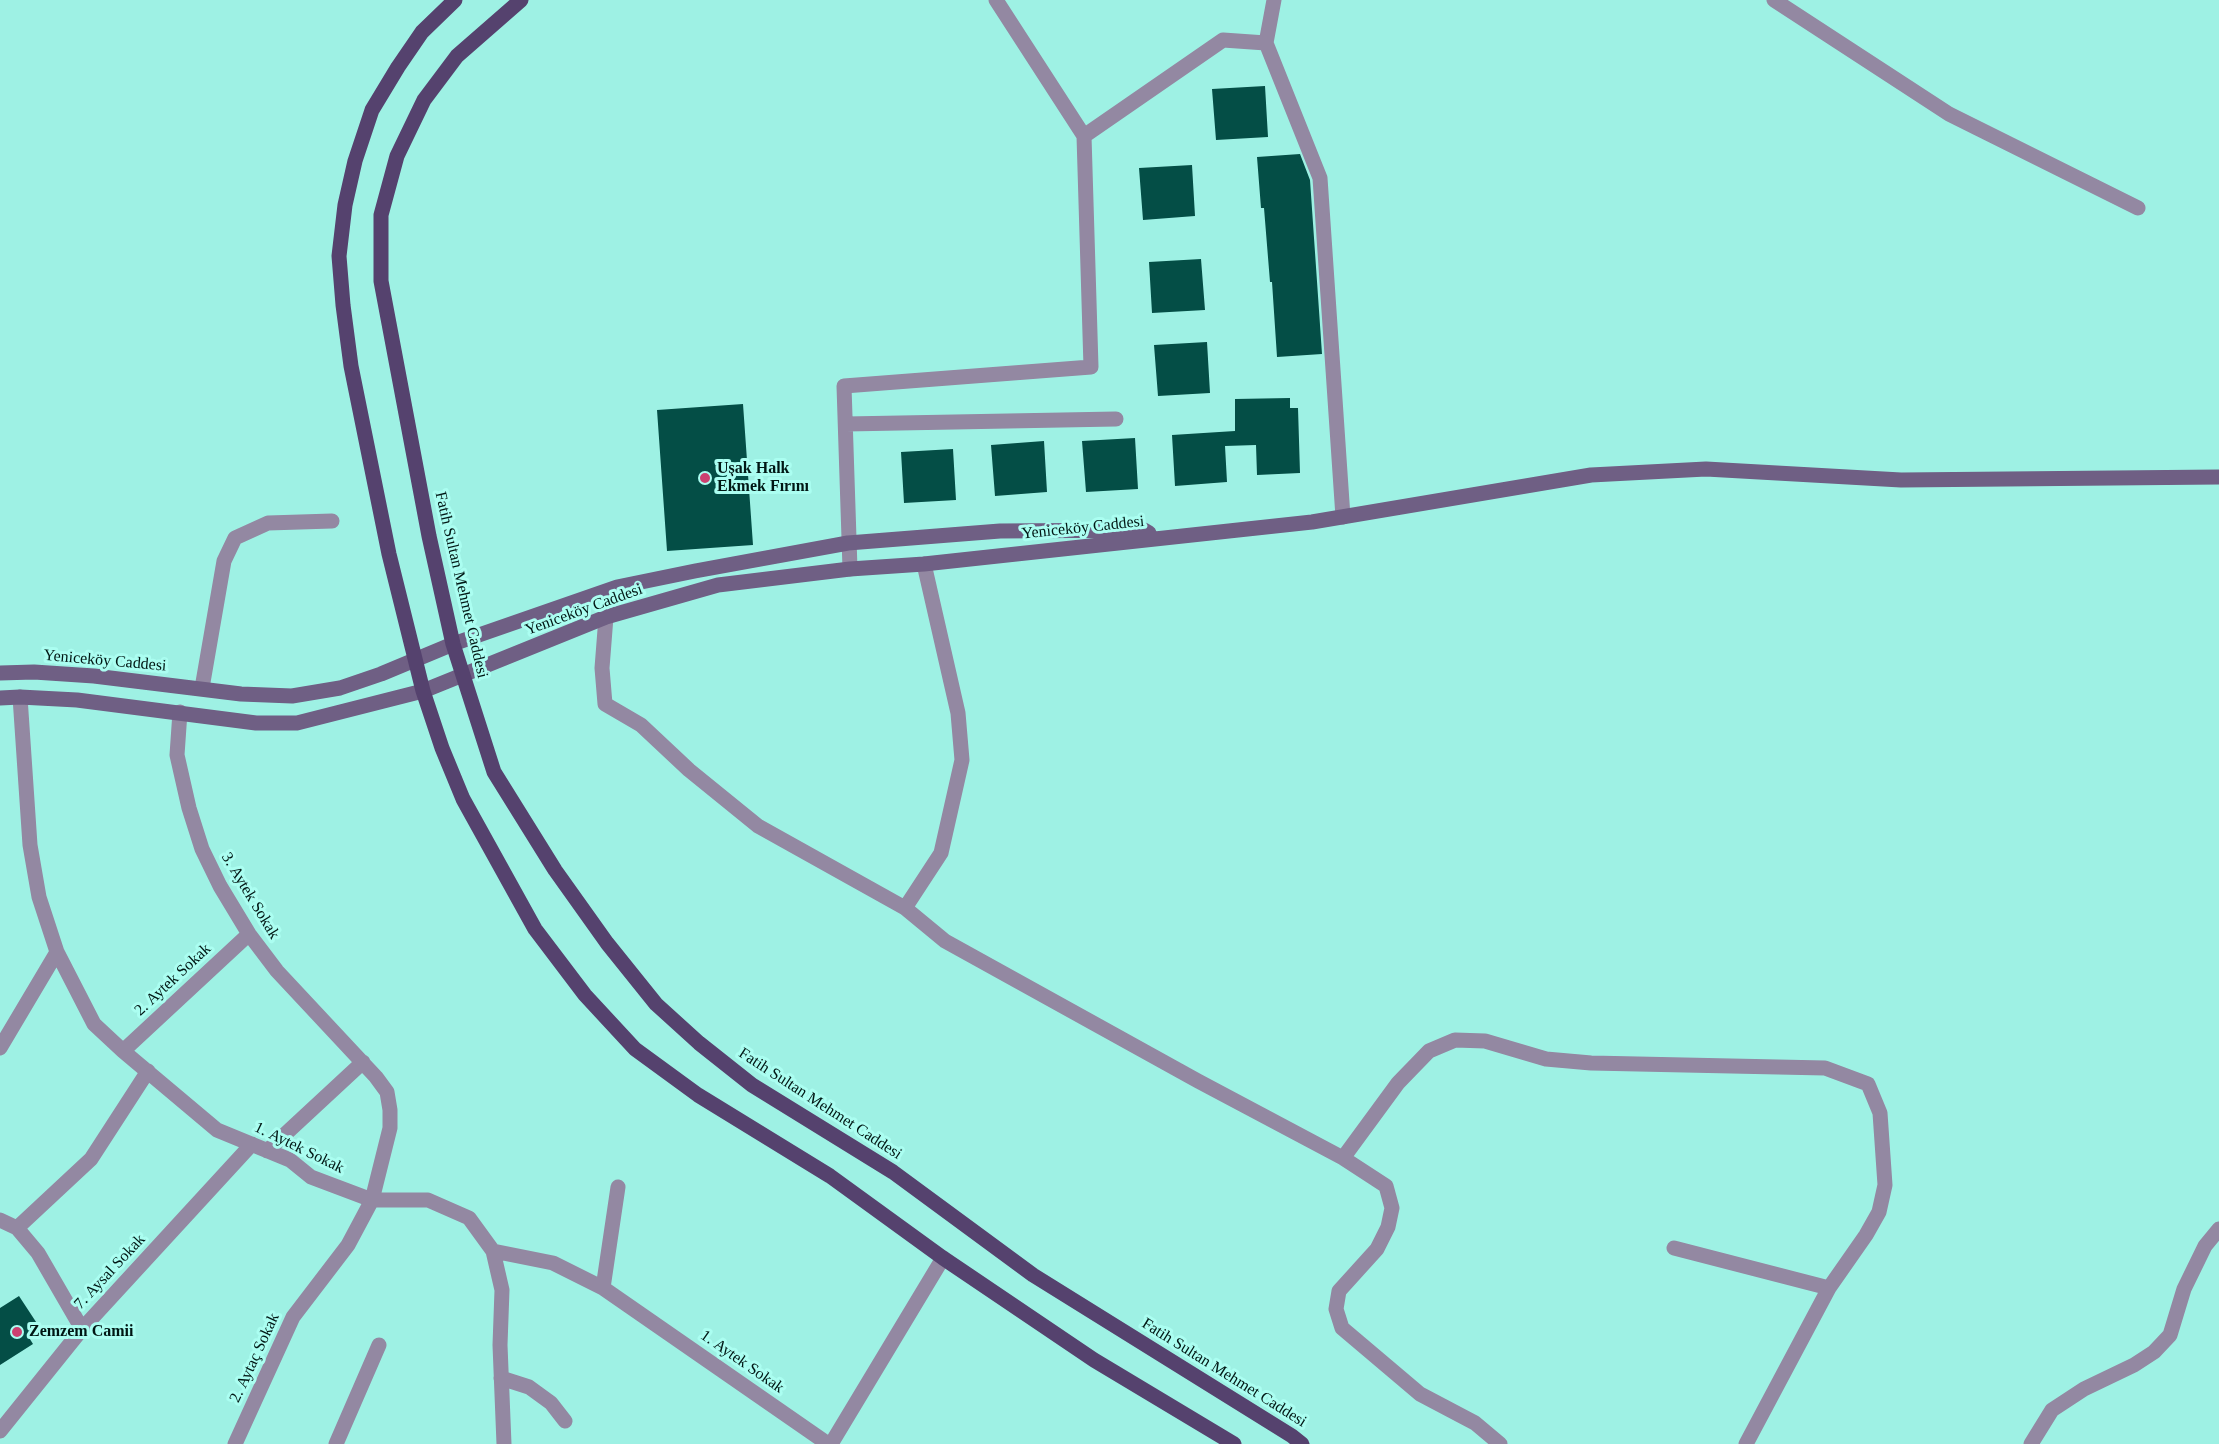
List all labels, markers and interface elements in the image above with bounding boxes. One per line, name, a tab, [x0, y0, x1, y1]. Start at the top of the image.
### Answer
place label: Uşak Halk Ekmek Fırını	[717, 459, 809, 497]
marker: Uşak Halk Ekmek Fırını	[698, 471, 712, 485]
street label: Fatih Sultan Mehmet Caddesi	[430, 490, 492, 680]
street label: Yeniceköy Caddesi	[1021, 512, 1145, 544]
street label: Yeniceköy Caddesi	[523, 580, 645, 640]
street label: Yeniceköy Caddesi	[43, 646, 167, 676]
street label: 3. Aytek Sokak	[217, 849, 283, 943]
street label: 2. Aytek Sokak	[131, 940, 215, 1020]
street label: Fatih Sultan Mehmet Caddesi	[735, 1044, 905, 1164]
street label: 1. Aytek Sokak	[251, 1118, 347, 1178]
street label: 7. Aysal Sokak	[70, 1230, 150, 1314]
street label: 2. Aytaç Sokak	[226, 1310, 284, 1406]
street label: Fatih Sultan Mehmet Caddesi	[1138, 1314, 1310, 1432]
place label: Zemzem Camii	[29, 1322, 133, 1342]
marker: Zemzem Camii	[10, 1325, 24, 1339]
street label: 1. Aytek Sokak	[697, 1326, 787, 1398]

